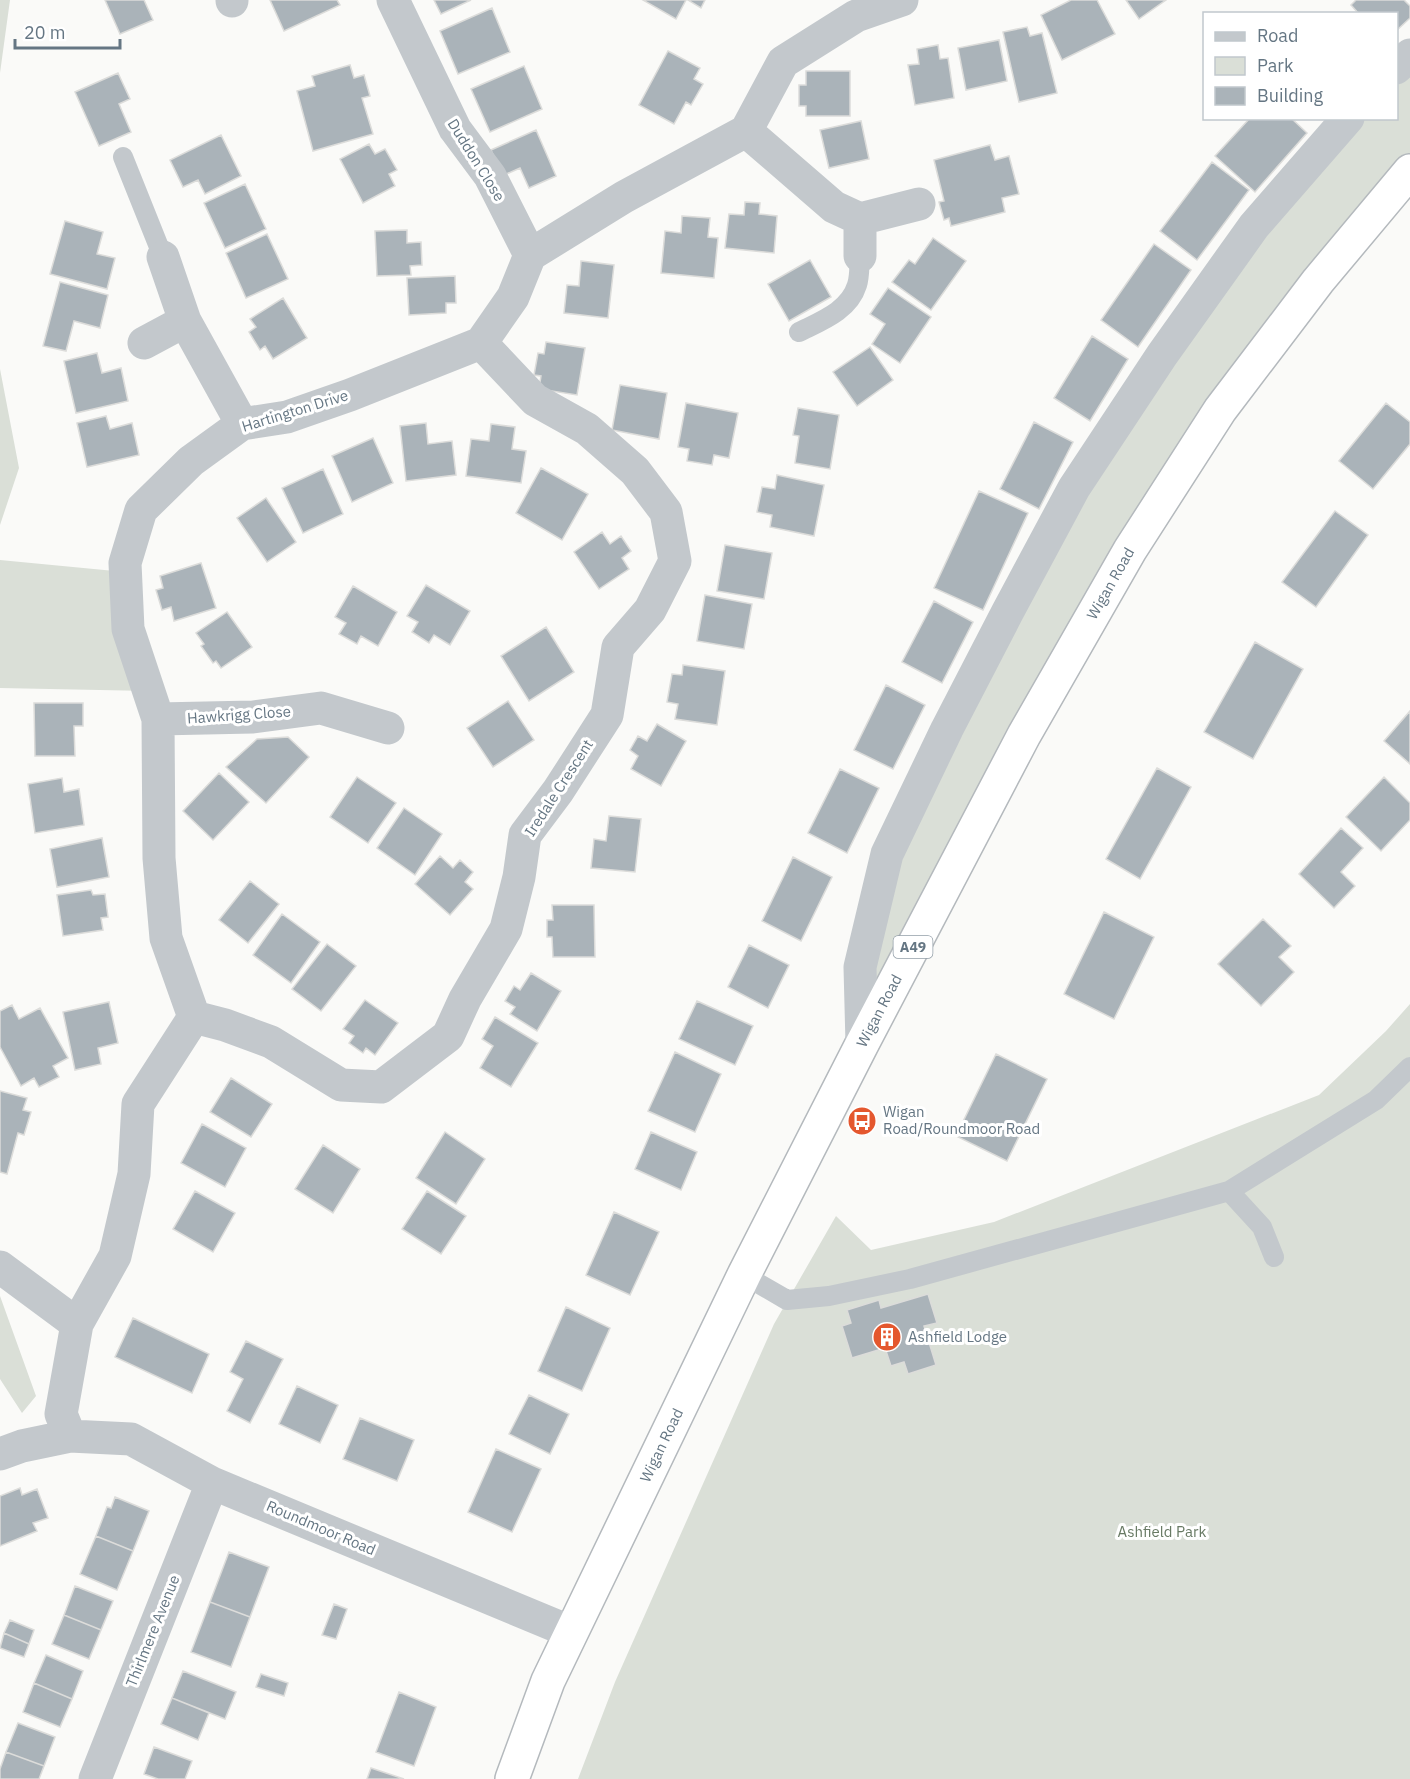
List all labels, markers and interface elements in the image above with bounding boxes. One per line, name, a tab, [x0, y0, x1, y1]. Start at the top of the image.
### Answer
scale bar	[15, 12, 120, 50]
legend	[1203, 12, 1398, 120]
text: 20 m	[24, 21, 66, 44]
text: Road	[1257, 24, 1298, 47]
text: Park	[1257, 54, 1294, 77]
text: Building	[1257, 84, 1324, 107]
street label: Duddon Close	[444, 115, 509, 205]
street label: Hartington Drive	[239, 385, 350, 436]
street label: Wigan Road	[1082, 544, 1138, 623]
street label: Hawkrigg Close	[186, 701, 292, 728]
street label: Iredale Crescent	[520, 736, 597, 840]
road number: A49	[894, 936, 932, 958]
street label: Wigan Road	[852, 971, 906, 1050]
place label: Wigan Road/Roundmoor Road	[883, 1102, 1040, 1138]
bus stop icon: Wigan Road/Roundmoor Road	[846, 1105, 878, 1137]
building icon: Ashfield Lodge	[871, 1321, 903, 1353]
place label: Ashfield Lodge	[908, 1327, 1007, 1346]
street label: Wigan Road	[635, 1405, 687, 1485]
street label: Roundmoor Road	[264, 1496, 379, 1559]
park label: Ashfield Park	[1118, 1522, 1207, 1541]
street label: Thirlmere Avenue	[121, 1572, 184, 1690]

